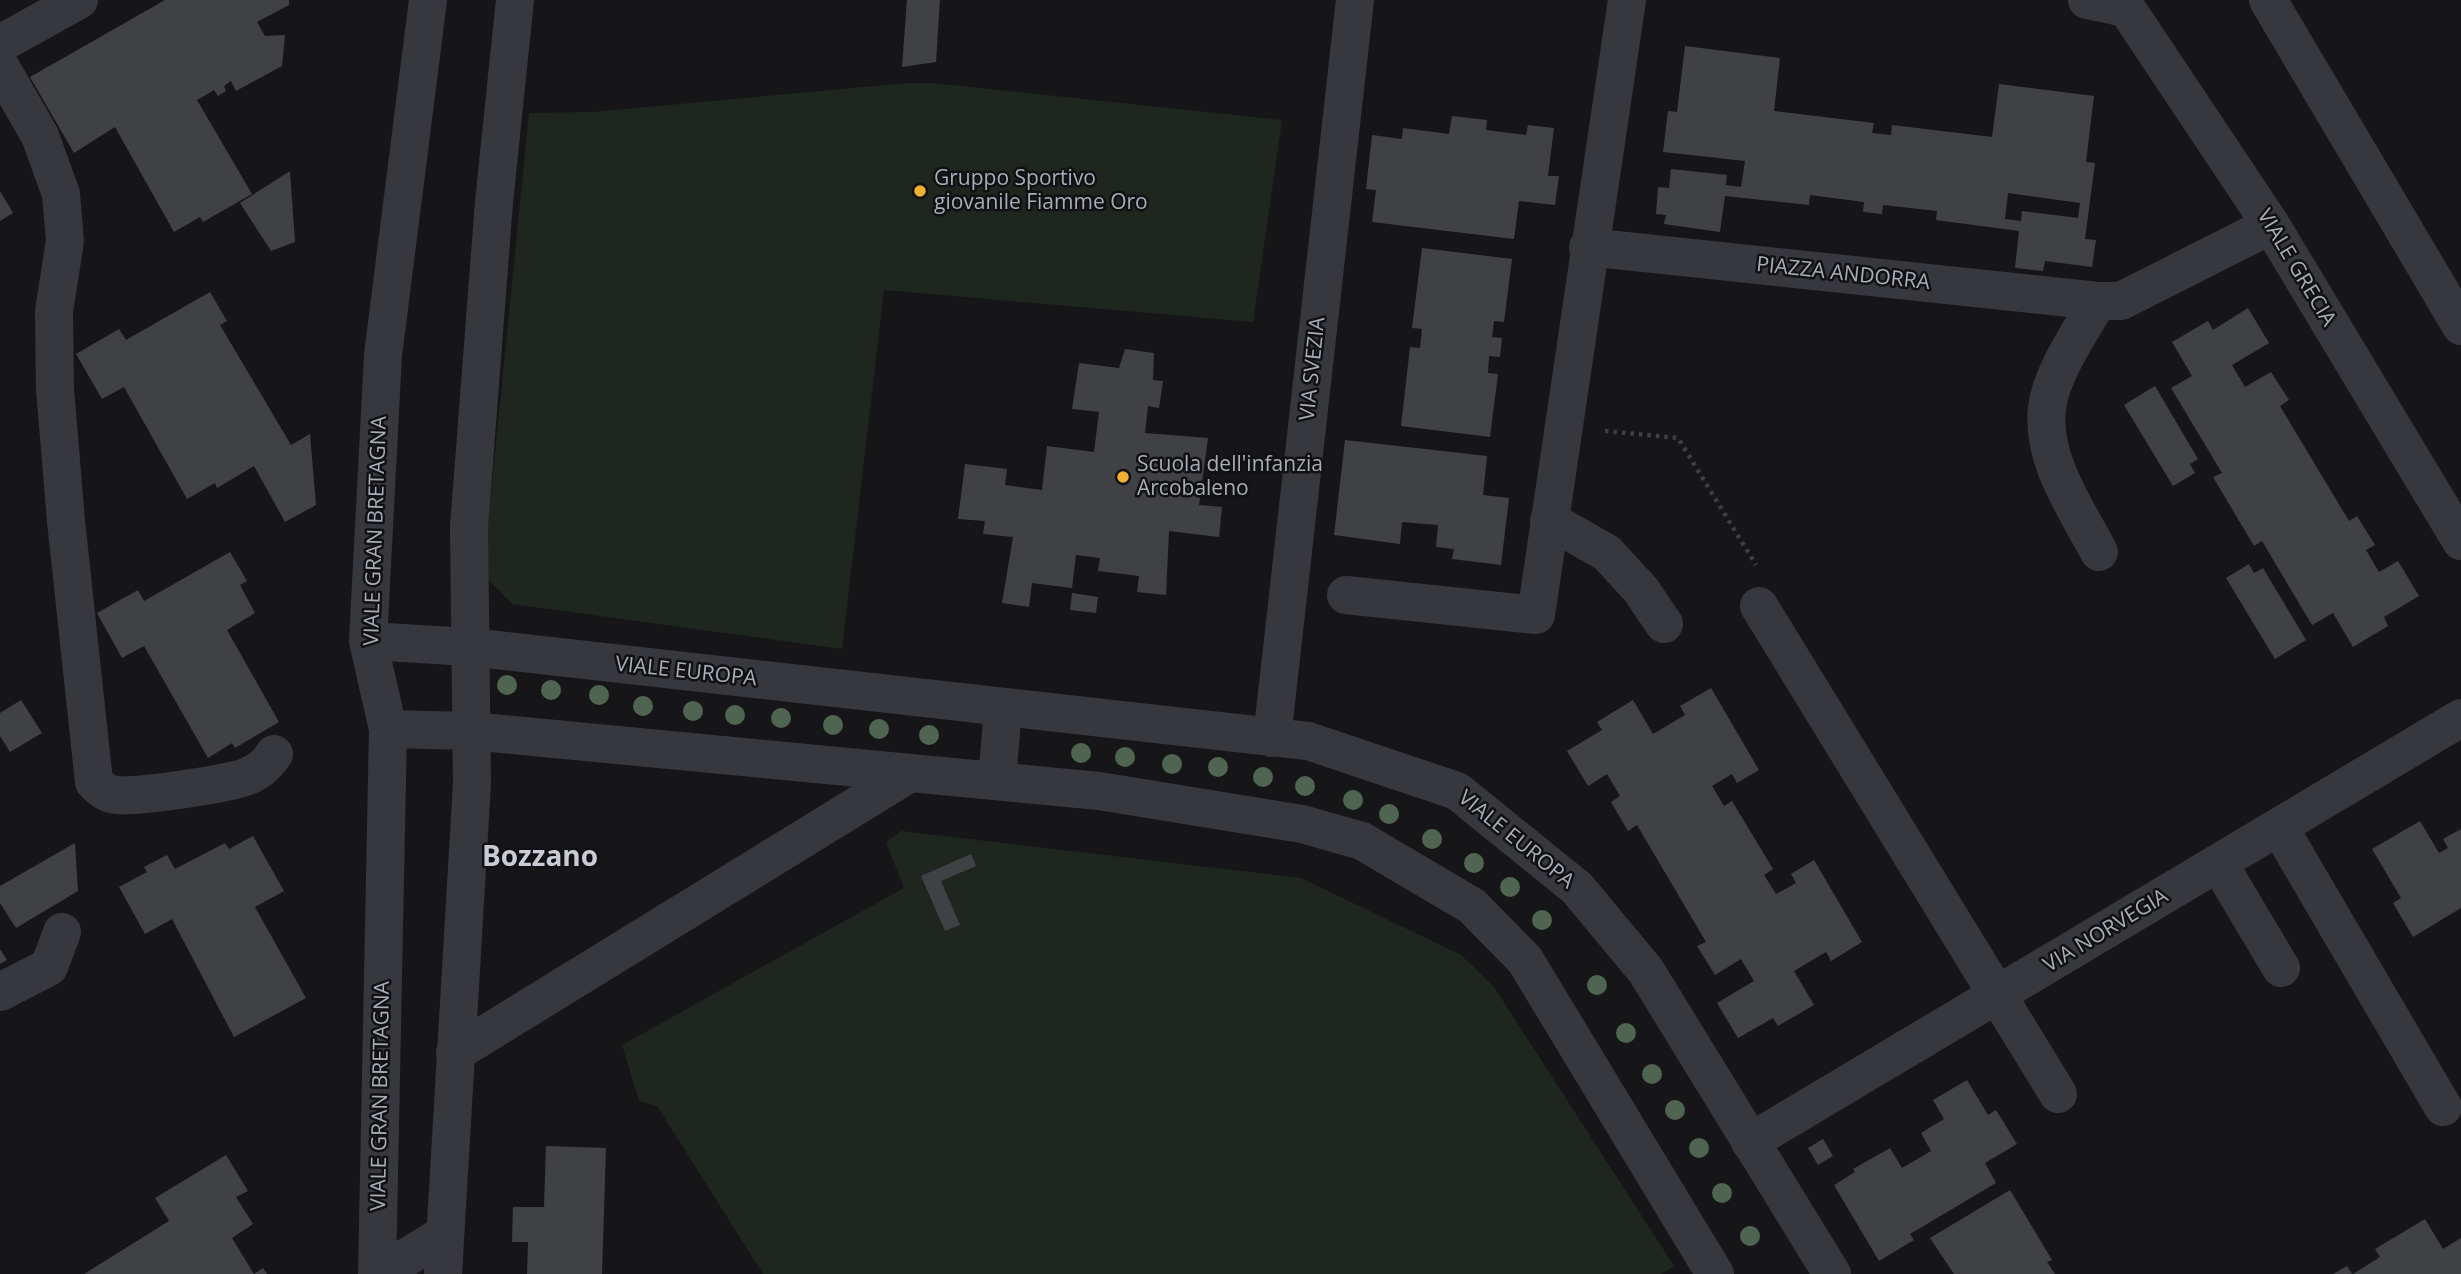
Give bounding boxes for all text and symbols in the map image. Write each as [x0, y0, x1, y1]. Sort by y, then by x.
place label: Gruppo Sportivo giovanile Fiamme Oro [934, 166, 1148, 216]
marker: Gruppo Sportivo giovanile Fiamme Oro [912, 183, 928, 199]
street label: VIALE GRECIA [2251, 205, 2341, 331]
street label: PIAZZA ANDORRA [1755, 252, 1931, 296]
street label: VIA SVEZIA [1295, 316, 1331, 422]
street label: VIALE GRAN BRETAGNA [359, 416, 393, 646]
place label: Scuola dell'infanzia Arcobaleno [1137, 452, 1323, 502]
marker: Scuola dell'infanzia Arcobaleno [1115, 469, 1131, 485]
street label: VIALE EUROPA [614, 652, 758, 692]
street label: VIALE EUROPA [1453, 786, 1579, 894]
district label: Bozzano [482, 841, 598, 875]
street label: VIA NORVEGIA [2039, 884, 2173, 978]
street label: VIALE GRAN BRETAGNA [366, 981, 396, 1211]

